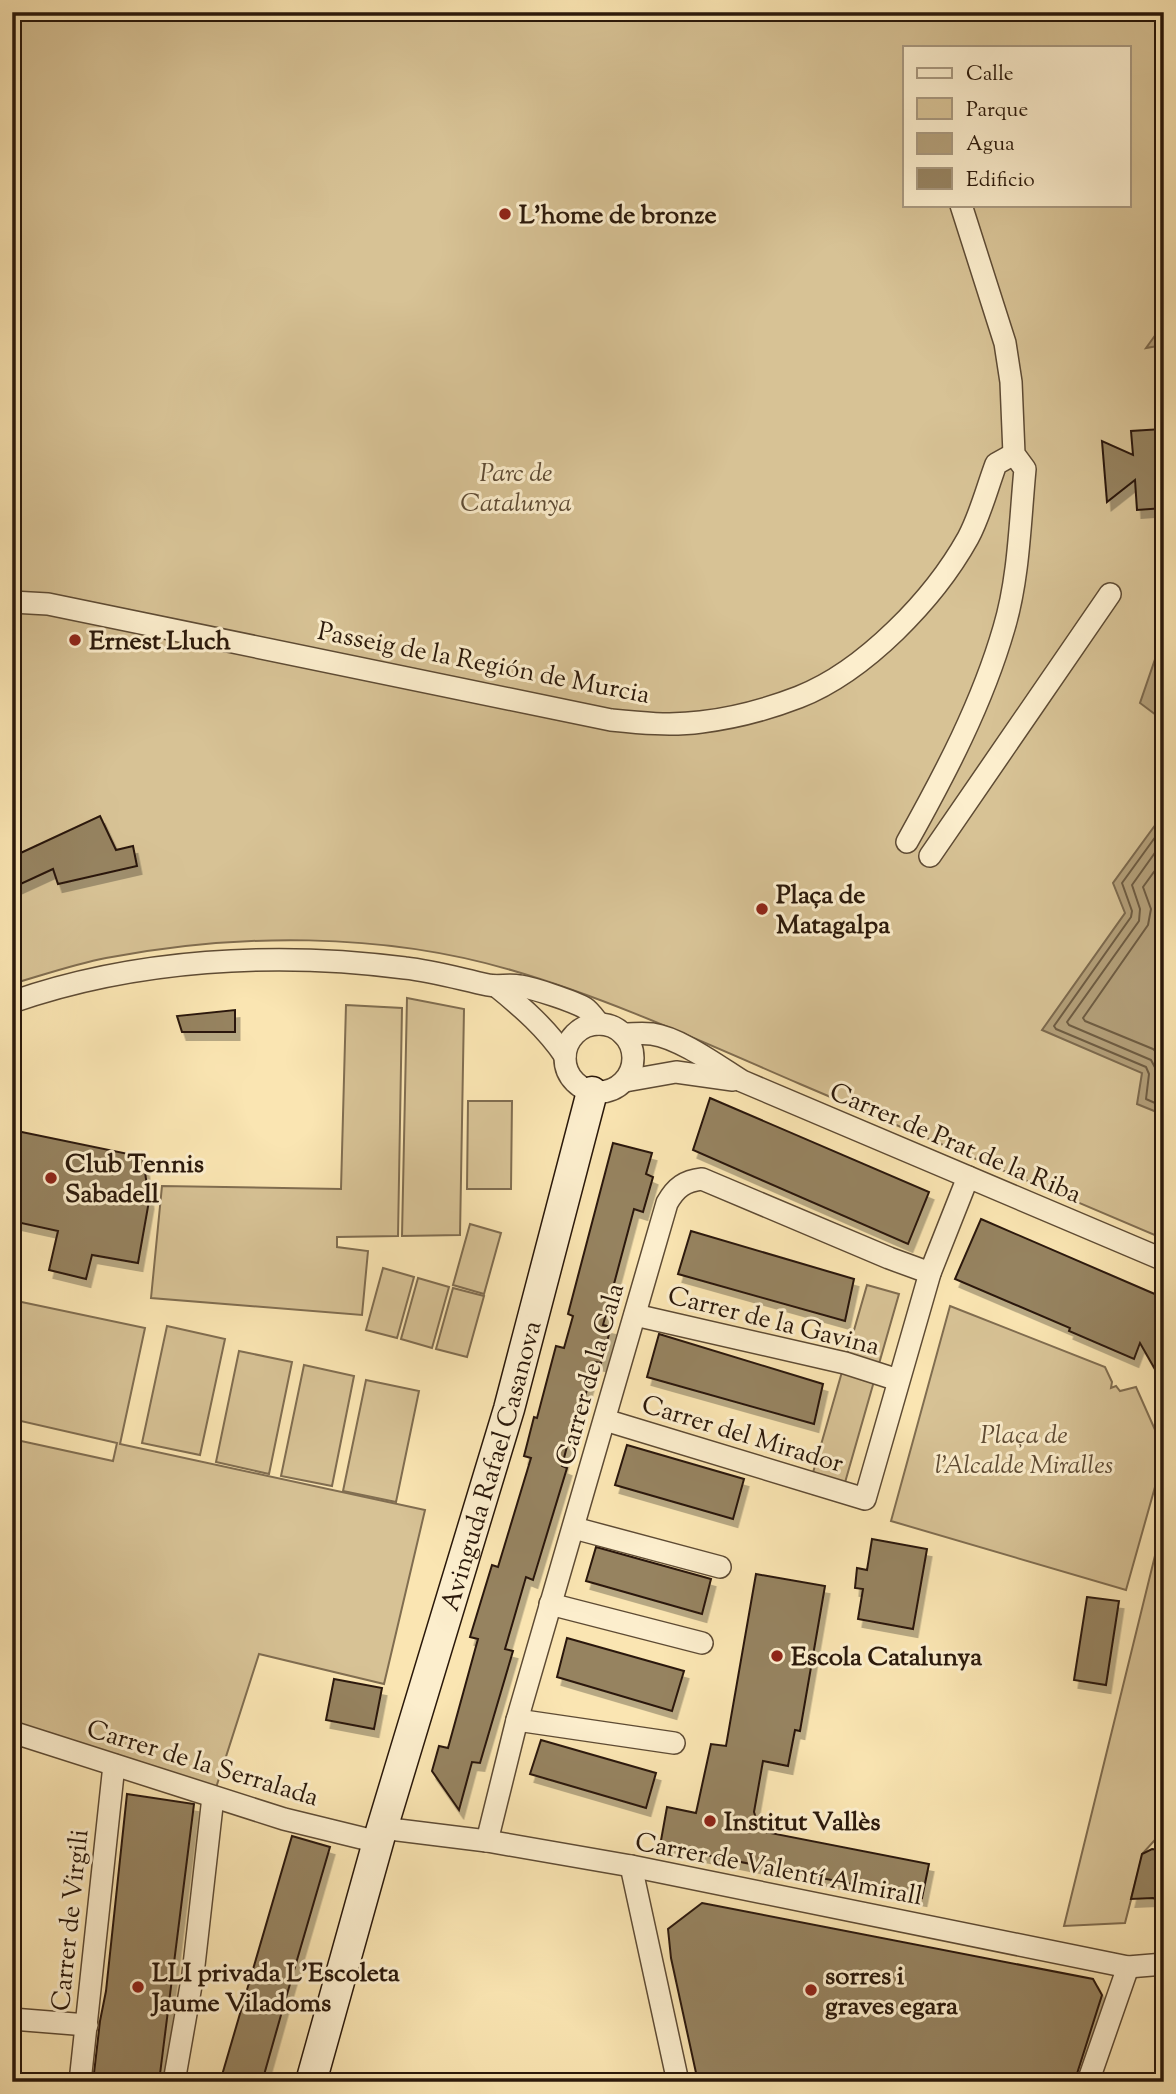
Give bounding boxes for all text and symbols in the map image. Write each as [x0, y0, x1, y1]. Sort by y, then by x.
legend [903, 46, 1130, 206]
text: Calle [966, 60, 1014, 90]
text: Parque [966, 96, 1028, 126]
text: Agua [966, 130, 1015, 160]
text: Edificio [966, 166, 1035, 196]
place label: L'home de bronze [519, 198, 717, 235]
marker: L'home de bronze [497, 206, 513, 222]
park label: Parc de Catalunya [460, 456, 572, 523]
street label: Passeig de la Región de Murcia [314, 614, 653, 715]
place label: Ernest Lluch [89, 624, 232, 661]
marker: Ernest Lluch [67, 632, 83, 648]
place label: Plaça de Matagalpa [776, 878, 890, 945]
marker: Plaça de Matagalpa [754, 901, 770, 917]
street label: Carrer de Prat de la Riba [823, 1074, 1087, 1214]
place label: Club Tennis Sabadell [65, 1147, 204, 1214]
marker: Club Tennis Sabadell [43, 1170, 59, 1186]
street label: Carrer de la Gavina [664, 1278, 883, 1367]
street label: Carrer de la Cala [548, 1279, 635, 1470]
street label: Avinguda Rafael Casanova [433, 1317, 552, 1616]
street label: Carrer del Mirador [637, 1387, 848, 1484]
park label: Plaça de l'Alcalde Miralles [935, 1418, 1113, 1485]
place label: Escola Catalunya [791, 1640, 982, 1677]
marker: Escola Catalunya [769, 1648, 785, 1664]
street label: Carrer de la Serralada [82, 1712, 323, 1817]
place label: Institut Vallès [724, 1805, 881, 1842]
marker: Institut Vallès [702, 1813, 718, 1829]
street label: Carrer de Valentí Almirall [632, 1824, 925, 1916]
street label: Carrer de Virgili [44, 1828, 99, 2013]
place label: LLI privada L'Escoleta Jaume Viladoms [150, 1956, 400, 2023]
place label: sorres i graves egara [825, 1959, 958, 2026]
marker: LLI privada L'Escoleta Jaume Viladoms [130, 1979, 146, 1995]
marker: sorres i graves egara [803, 1982, 819, 1998]

